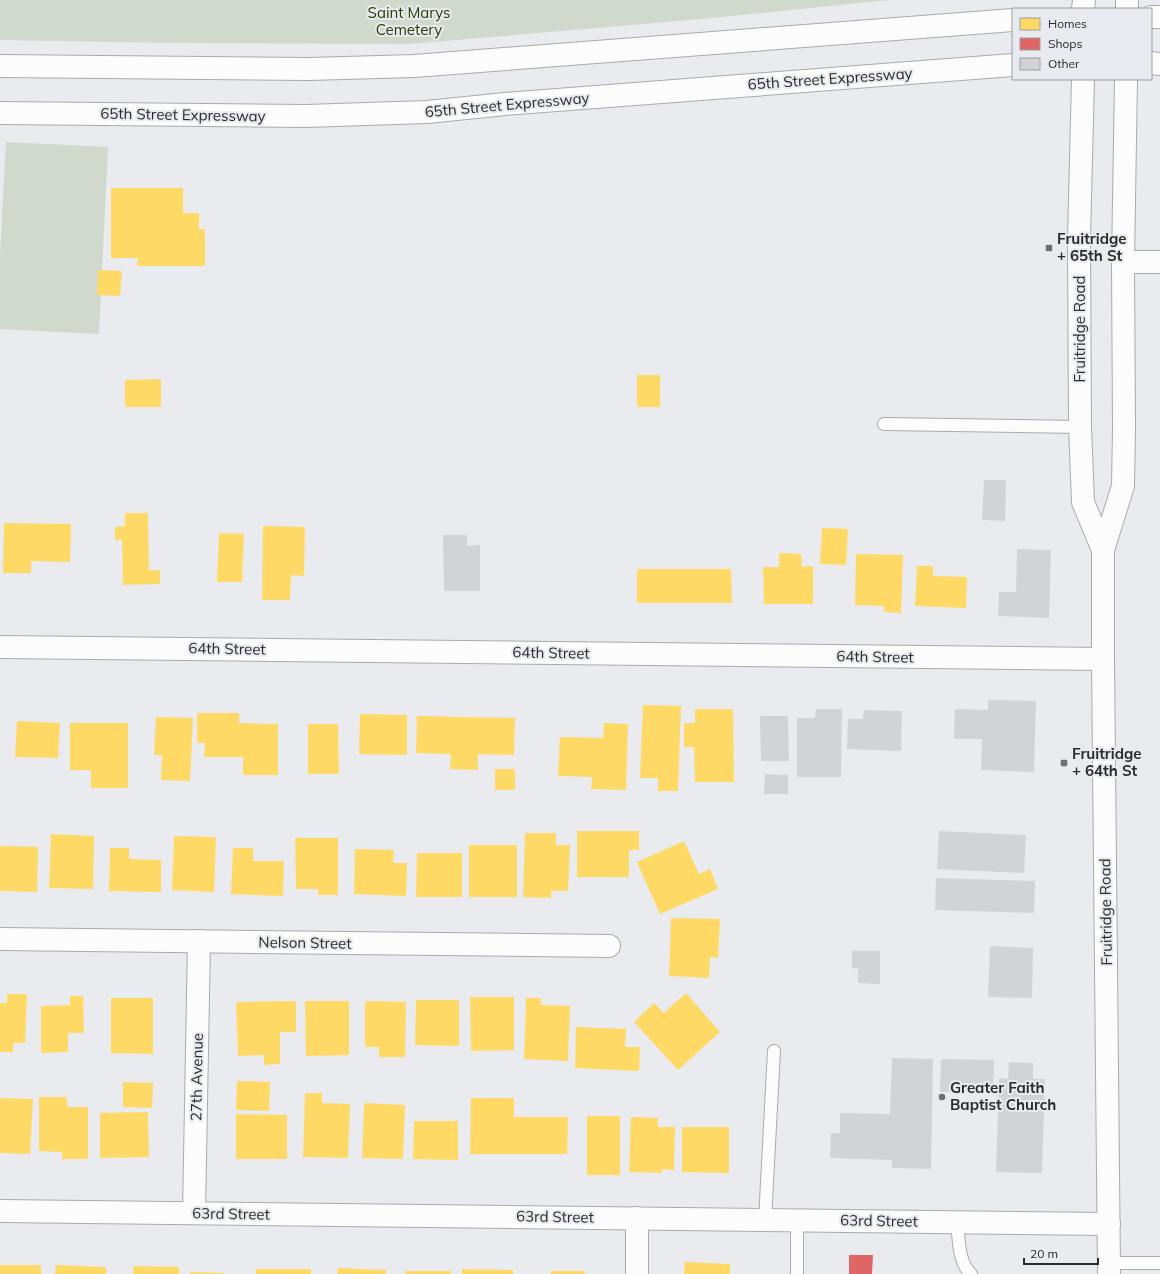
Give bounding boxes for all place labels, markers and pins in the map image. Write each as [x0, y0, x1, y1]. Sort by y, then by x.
place label: Fruitridge + 65th St [1057, 229, 1127, 265]
marker: Fruitridge + 65th St [1044, 243, 1054, 253]
place label: Fruitridge + 64th St [1072, 744, 1142, 780]
marker: Fruitridge + 64th St [1059, 758, 1069, 768]
place label: Greater Faith Baptist Church [950, 1078, 1056, 1114]
marker: Greater Faith Baptist Church [937, 1092, 947, 1102]

